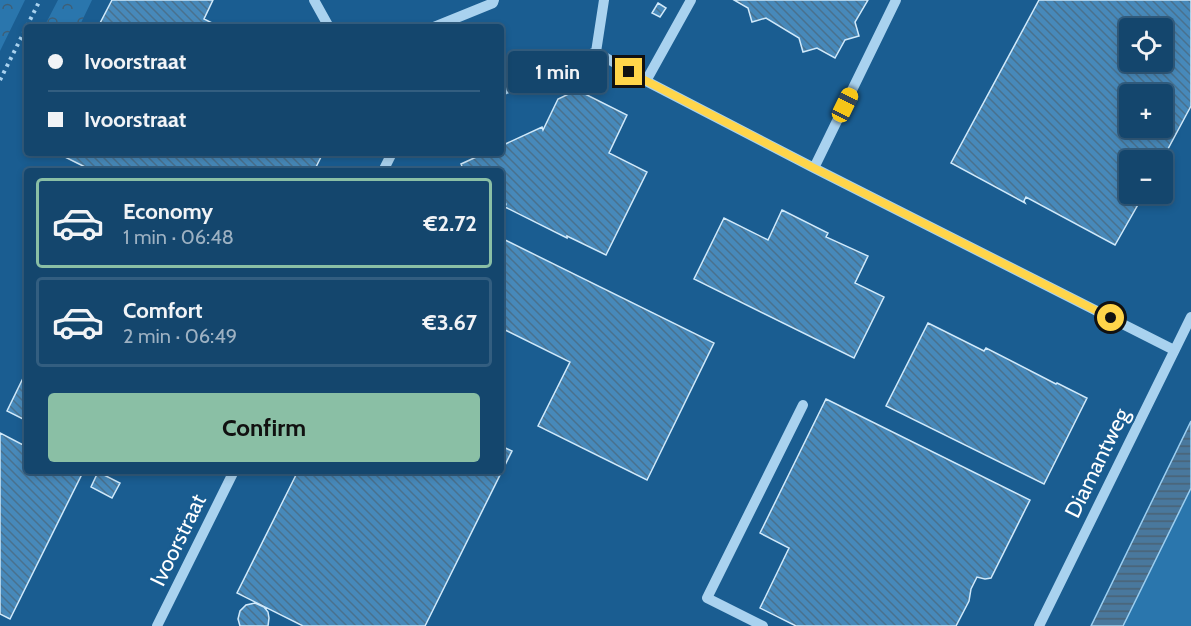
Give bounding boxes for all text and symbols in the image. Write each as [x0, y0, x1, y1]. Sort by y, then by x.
map controls [1119, 18, 1173, 204]
button: locate [1119, 18, 1173, 72]
text: Ivoorstraat [84, 48, 186, 75]
callout: 1 min [509, 51, 608, 93]
route end [615, 58, 642, 85]
text: 1 min [535, 60, 580, 84]
button: + [1119, 84, 1173, 138]
car [829, 85, 861, 125]
text: Ivoorstraat [84, 106, 186, 133]
button: − [1119, 150, 1173, 204]
icon: car [51, 196, 105, 250]
text: Economy [123, 198, 213, 225]
text: €2.72 [424, 210, 477, 237]
text: 1 min · 06:48 [123, 225, 234, 249]
icon: car [51, 295, 105, 349]
text: Comfort [123, 297, 202, 324]
route start [1097, 304, 1124, 331]
text: €3.67 [423, 309, 477, 336]
text: 2 min · 06:49 [123, 324, 237, 348]
button: Confirm [48, 393, 480, 462]
street label: Diamantweg [1059, 403, 1136, 522]
street label: Ivoorstraat [144, 489, 212, 590]

